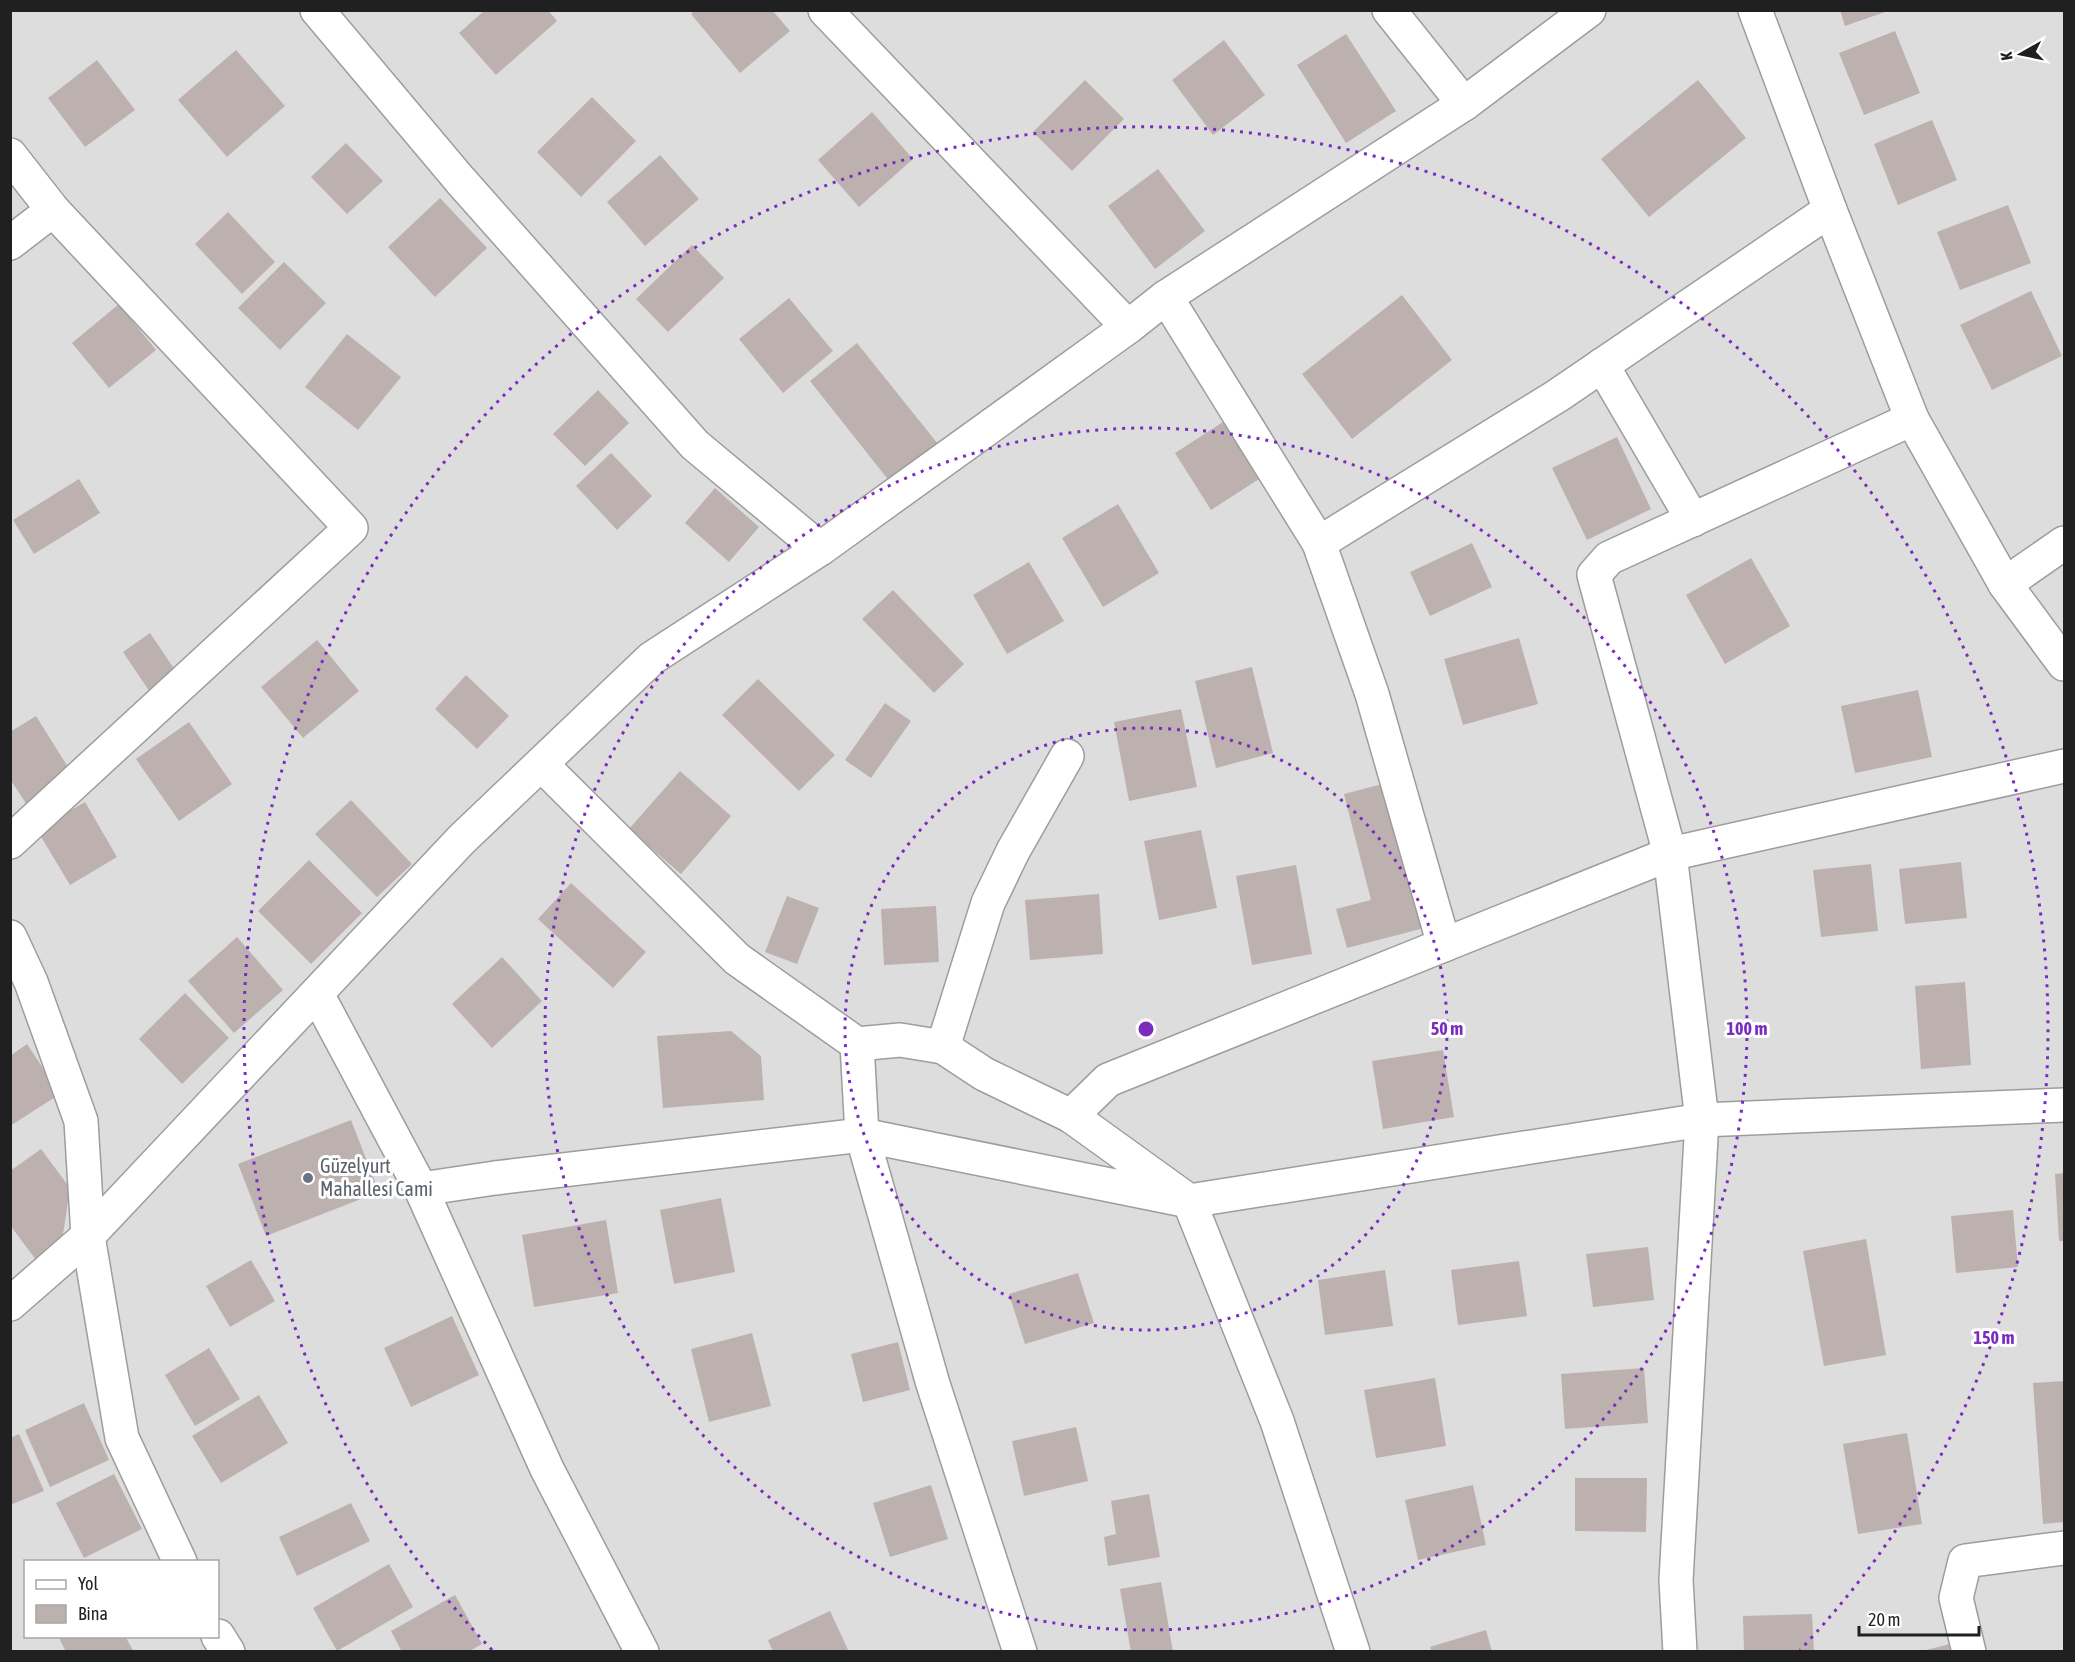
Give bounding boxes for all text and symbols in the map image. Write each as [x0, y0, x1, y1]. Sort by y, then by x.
north arrow [1991, 24, 2051, 84]
text: K [1997, 51, 2016, 62]
text: 50 m [1431, 1018, 1463, 1039]
text: 100 m [1727, 1018, 1767, 1039]
centre of rings [1136, 1019, 1156, 1039]
place label: Güzelyurt Mahallesi Cami [320, 1154, 433, 1200]
marker: Güzelyurt Mahallesi Cami [301, 1171, 315, 1185]
text: 150 m [1974, 1327, 2014, 1348]
legend [24, 1560, 219, 1638]
text: Yol [78, 1573, 98, 1594]
scale bar [1859, 1599, 1979, 1637]
text: Bina [78, 1603, 108, 1624]
text: 20 m [1868, 1609, 1900, 1630]

